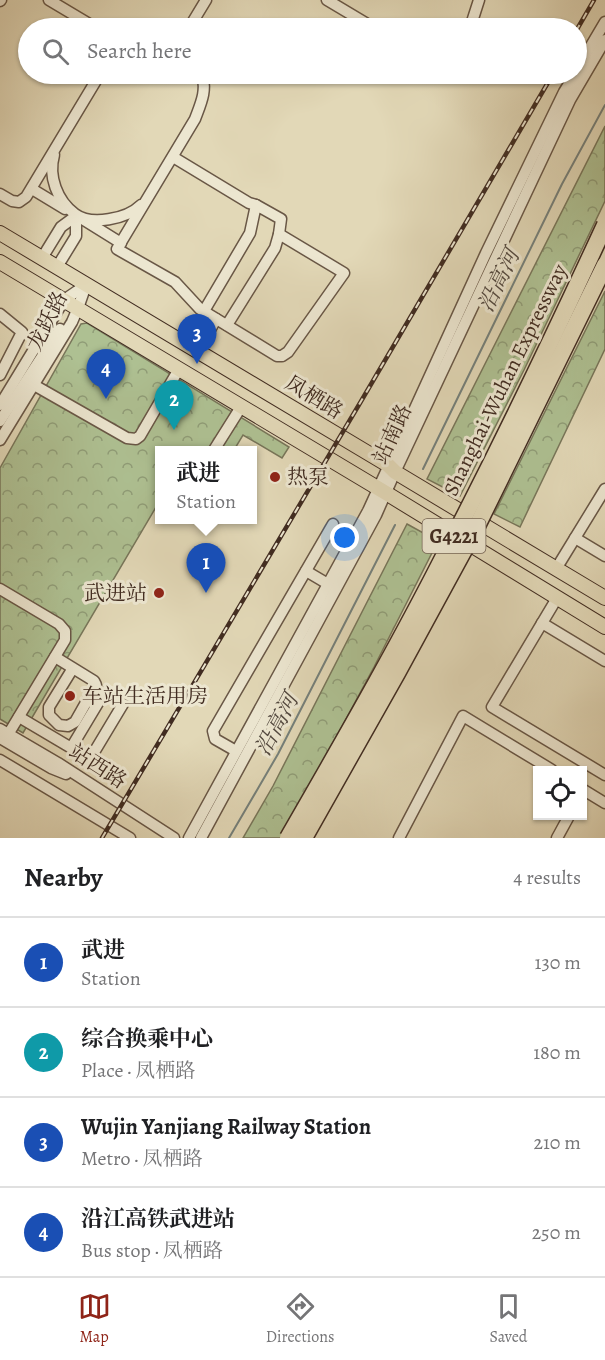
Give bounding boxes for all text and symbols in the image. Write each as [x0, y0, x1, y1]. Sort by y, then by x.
search box [18, 18, 587, 84]
icon: search [39, 35, 72, 68]
text: Search here [87, 36, 192, 66]
water label: 沿高河 [471, 241, 529, 317]
street label: Shanghai-Wuhan Expressway [437, 259, 574, 501]
street label: 龙跃路 [20, 287, 74, 355]
pin: 3 [178, 314, 216, 364]
pin: 4 [86, 350, 126, 399]
street label: 凤栖路 [280, 369, 348, 425]
pin: 2 [154, 380, 194, 430]
street label: 站南路 [366, 400, 418, 468]
popup [155, 446, 257, 524]
text: 武进 [176, 458, 220, 488]
place label: 热泵 [287, 463, 329, 491]
marker: 热泵 [268, 470, 282, 484]
text: Station [176, 488, 236, 515]
road number: G4221 [422, 519, 486, 553]
your location [330, 523, 359, 552]
pin: 1 [186, 544, 226, 593]
place label: 武进站 [84, 579, 147, 607]
marker: 武进站 [152, 586, 166, 600]
place label: 车站生活用房 [82, 682, 208, 710]
water label: 沿高河 [248, 685, 307, 761]
marker: 车站生活用房 [63, 689, 77, 703]
street label: 站西路 [64, 737, 132, 795]
map controls [533, 766, 587, 820]
button: locate [533, 766, 587, 820]
text: Nearby [24, 860, 103, 895]
text: 4 results [513, 864, 581, 891]
text: 武进 [81, 935, 125, 965]
text: 1 [40, 949, 47, 976]
text: 130 m [535, 949, 581, 976]
text: Station [81, 965, 141, 992]
text: 综合换乘中心 [81, 1024, 213, 1054]
text: 2 [39, 1039, 48, 1066]
text: 180 m [533, 1039, 581, 1066]
text: Place · 凤栖路 [81, 1057, 195, 1084]
text: Wujin Yanjiang Railway Station [81, 1112, 371, 1142]
text: 3 [39, 1129, 48, 1156]
text: 210 m [533, 1129, 581, 1156]
text: Metro · 凤栖路 [81, 1145, 202, 1172]
text: 沿江高铁武进站 [81, 1204, 235, 1234]
text: 4 [39, 1219, 48, 1246]
text: 250 m [532, 1219, 581, 1246]
text: Bus stop · 凤栖路 [81, 1237, 223, 1264]
tab: Map [78, 1290, 111, 1348]
tab: Directions [266, 1290, 334, 1348]
tab: Saved [489, 1290, 527, 1348]

